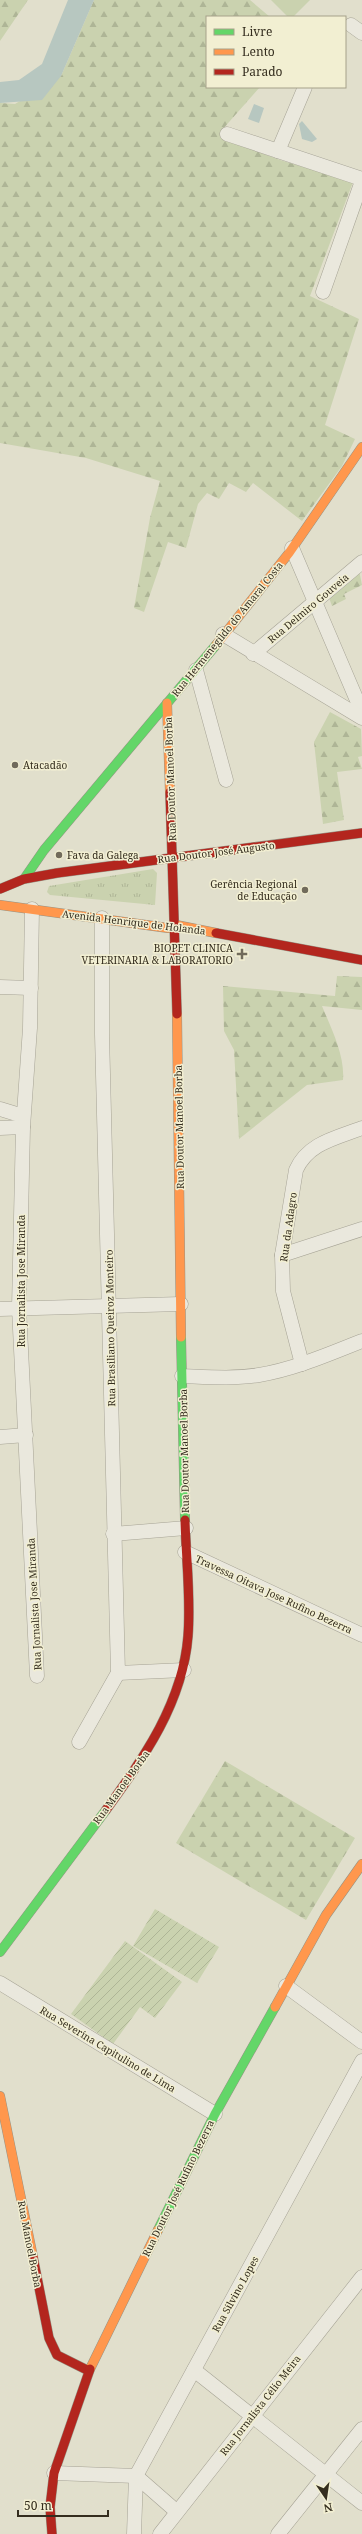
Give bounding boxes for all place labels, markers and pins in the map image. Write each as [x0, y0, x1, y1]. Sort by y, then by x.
place label: Atacadão [23, 758, 68, 772]
marker: Atacadão [10, 760, 20, 770]
place label: Fava da Galega [67, 848, 139, 862]
marker: Fava da Galega [54, 850, 64, 860]
place label: Gerência Regional de Educação [210, 877, 297, 903]
marker: Gerência Regional de Educação [300, 885, 310, 895]
place label: BIOPET CLINICA VETERINARIA & LABORATORIO [82, 941, 234, 967]
marker: BIOPET CLINICA VETERINARIA & LABORATORIO [236, 948, 248, 960]

